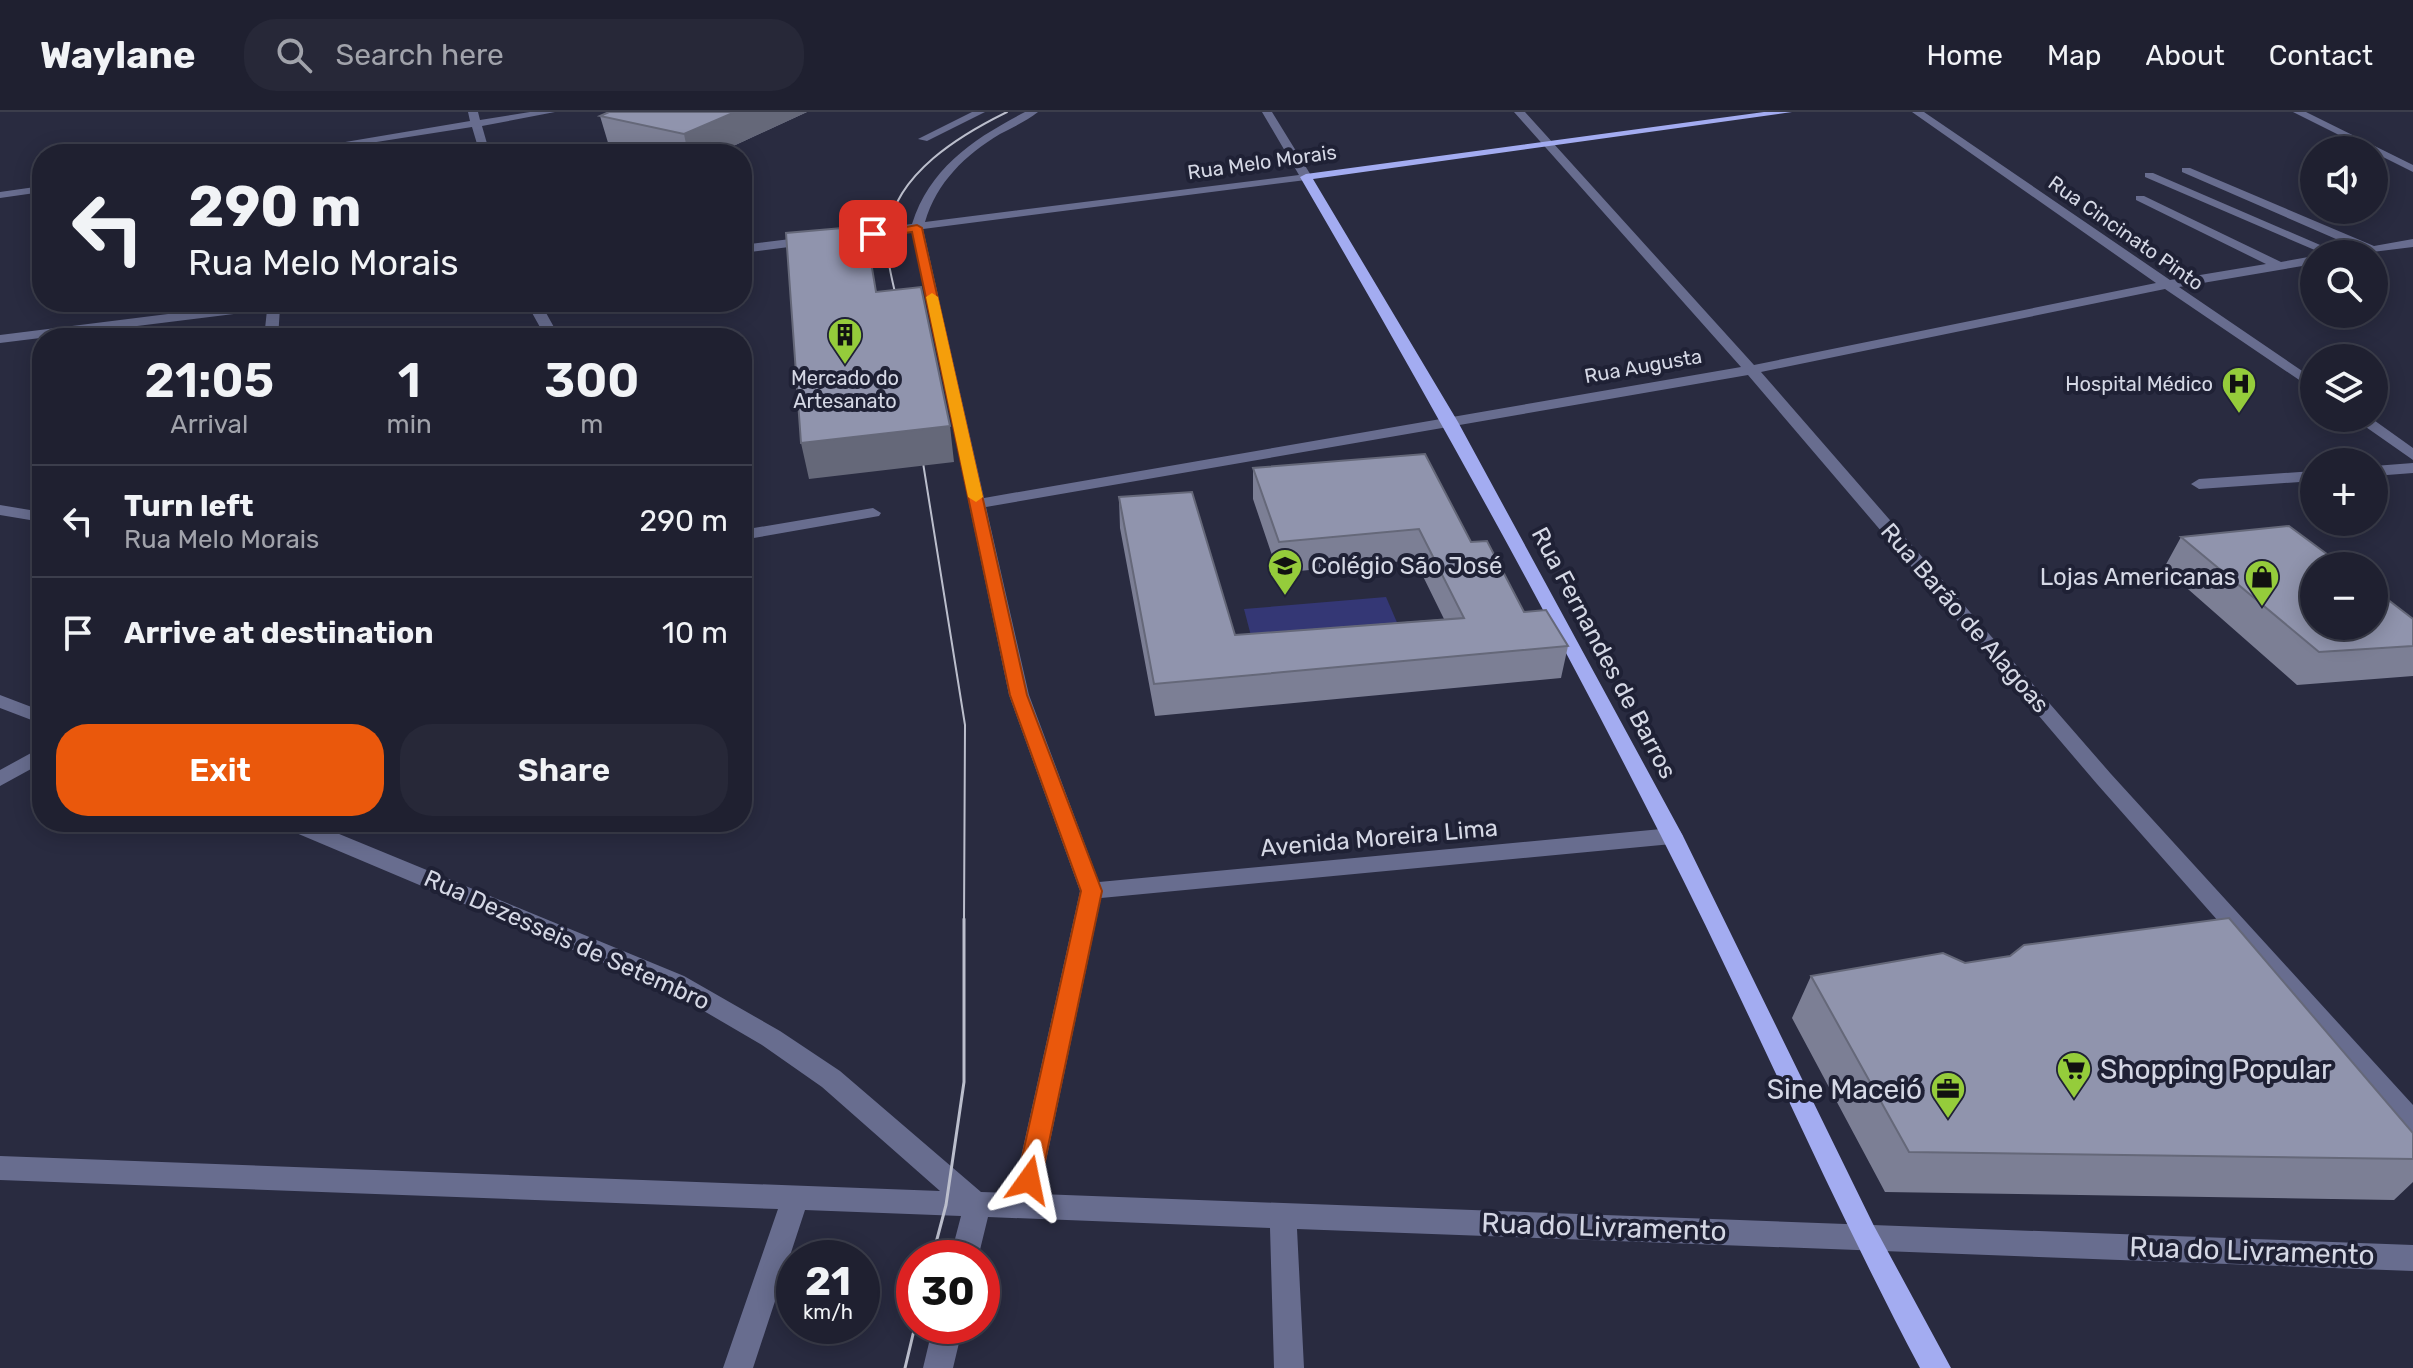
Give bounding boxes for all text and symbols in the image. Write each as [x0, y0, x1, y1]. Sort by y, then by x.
search box [244, 19, 804, 91]
text: Waylane [40, 32, 196, 78]
icon: search [272, 33, 316, 77]
text: Search here [336, 37, 504, 73]
text: Home [1926, 39, 2003, 72]
text: Map [2047, 39, 2101, 72]
text: About [2145, 39, 2225, 72]
text: Contact [2269, 39, 2373, 72]
map controls [2300, 136, 2388, 640]
button: sound [2300, 136, 2388, 224]
street label: Rua Melo Morais [1186, 140, 1338, 184]
street label: Rua Cincinato Pinto [2044, 171, 2208, 295]
text: 290 m [188, 174, 362, 240]
icon: left [56, 176, 160, 280]
pin [839, 200, 907, 268]
icon: arrive [851, 212, 895, 256]
button: search [2300, 240, 2388, 328]
text: Rua Melo Morais [188, 241, 459, 284]
building icon: Mercado do Artesanato [826, 316, 864, 366]
street label: Rua Augusta [1582, 344, 1704, 388]
button: layers [2300, 344, 2388, 432]
text: 21:05 [145, 352, 274, 409]
text: 1 [398, 352, 421, 409]
text: 300 [544, 352, 639, 409]
hospital icon: Hospital Médico [2220, 365, 2258, 415]
place label: Mercado do Artesanato [791, 366, 899, 413]
place label: Hospital Médico [2065, 372, 2213, 396]
text: Arrival [170, 409, 248, 440]
text: min [387, 409, 432, 440]
text: m [580, 409, 603, 440]
button: + [2300, 448, 2388, 536]
text: Turn left [124, 488, 254, 524]
icon: left [56, 499, 100, 543]
text: 290 m [640, 503, 728, 539]
street label: Rua Barão de Alagoas [1875, 517, 2055, 719]
street label: Rua Fernandes de Barros [1526, 523, 1682, 783]
text: Rua Melo Morais [124, 524, 319, 555]
school or university icon: Colégio São José [1266, 547, 1304, 597]
place label: Colégio São José [1311, 552, 1502, 580]
button: − [2300, 552, 2388, 640]
shop icon: Lojas Americanas [2243, 558, 2281, 608]
place label: Lojas Americanas [2040, 563, 2236, 591]
icon: arrive [56, 611, 100, 655]
text: Arrive at destination [124, 615, 434, 651]
text: 10 m [662, 615, 728, 651]
button: Exit [56, 724, 384, 816]
button: Share [400, 724, 728, 816]
street label: Avenida Moreira Lima [1259, 814, 1499, 862]
street label: Rua Dezesseis de Setembro [420, 864, 714, 1016]
supermarket icon: Shopping Popular [2055, 1050, 2093, 1100]
place label: Shopping Popular [2100, 1053, 2332, 1086]
office icon: Sine Maceió [1929, 1070, 1967, 1120]
place label: Sine Maceió [1767, 1073, 1922, 1106]
position arrow [987, 1138, 1071, 1222]
street label: Rua do Livramento [1481, 1206, 1727, 1248]
street label: Rua do Livramento [2129, 1230, 2375, 1272]
speed limit sign: 30 [896, 1240, 1000, 1344]
text: 21 [805, 1258, 851, 1305]
text: km/h [803, 1300, 853, 1324]

